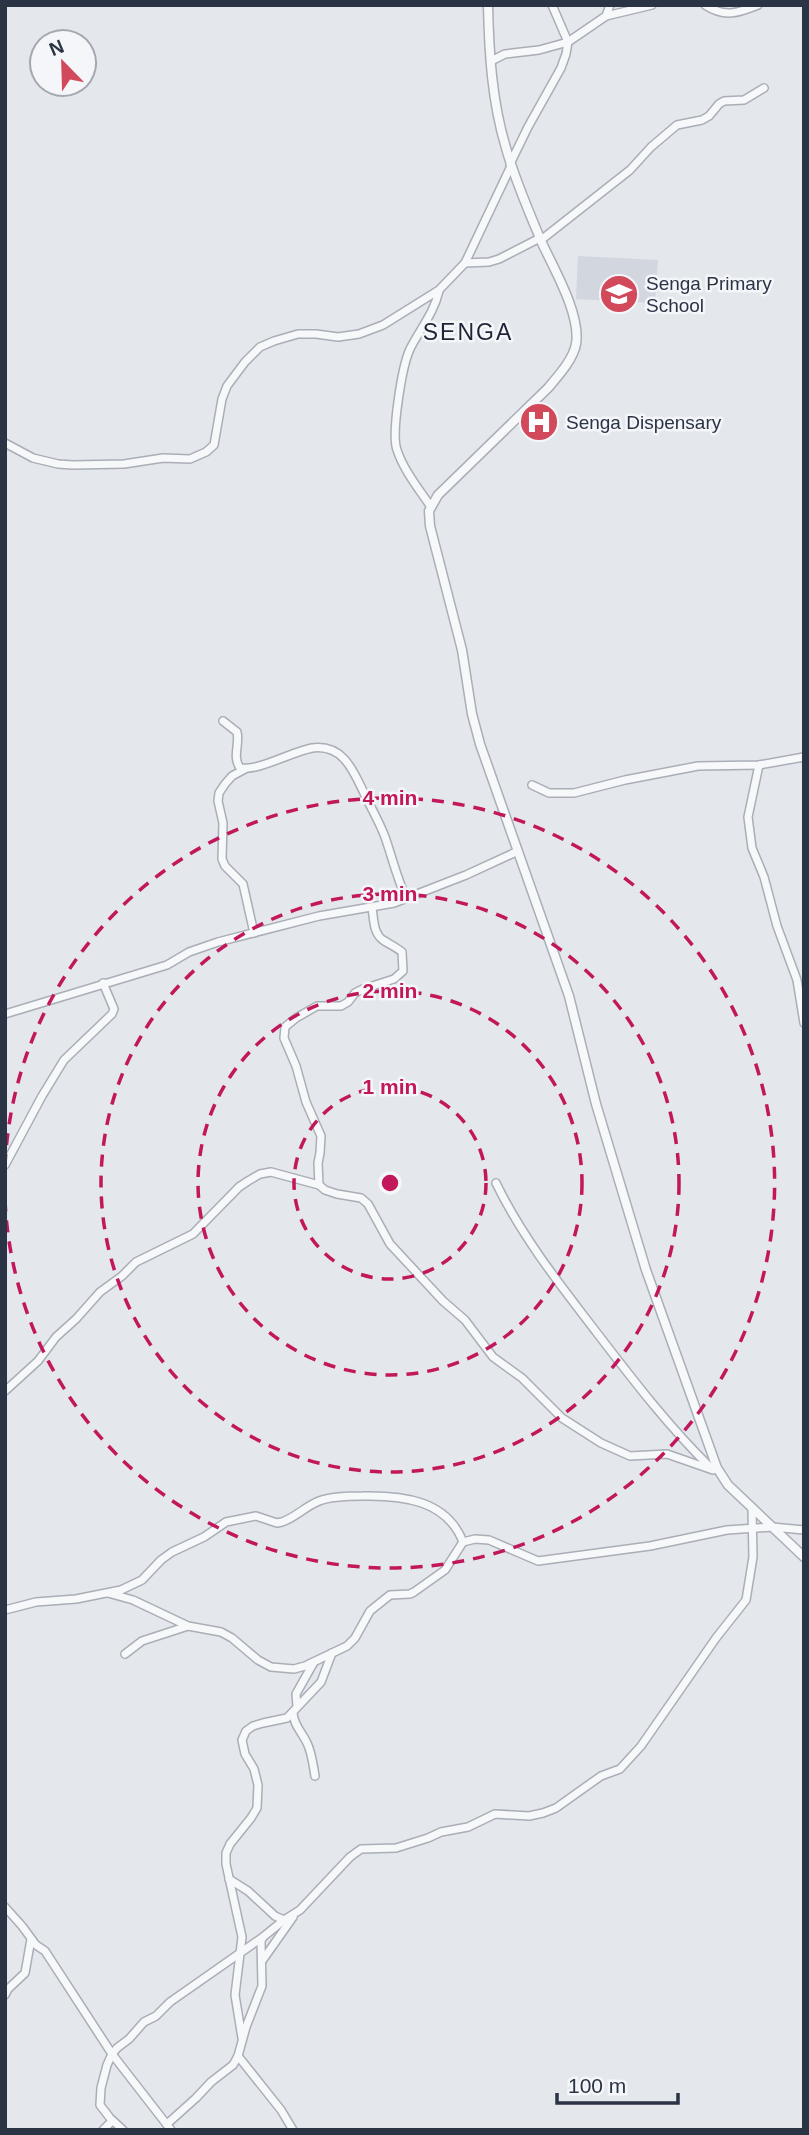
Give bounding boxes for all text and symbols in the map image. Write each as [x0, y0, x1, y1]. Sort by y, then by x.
north arrow [28, 28, 98, 98]
text: N [46, 35, 67, 60]
school or university icon: Senga Primary School [598, 273, 640, 315]
place label: Senga Primary School [646, 273, 772, 316]
district label: SENGA [423, 319, 513, 345]
hospital icon: Senga Dispensary [518, 401, 560, 443]
place label: Senga Dispensary [566, 412, 722, 433]
text: 4 min [363, 786, 417, 809]
text: 3 min [363, 882, 417, 905]
text: 2 min [363, 979, 417, 1002]
text: 1 min [363, 1075, 417, 1098]
centre of rings [378, 1171, 402, 1195]
scale bar [557, 2062, 678, 2106]
text: 100 m [568, 2074, 626, 2097]

